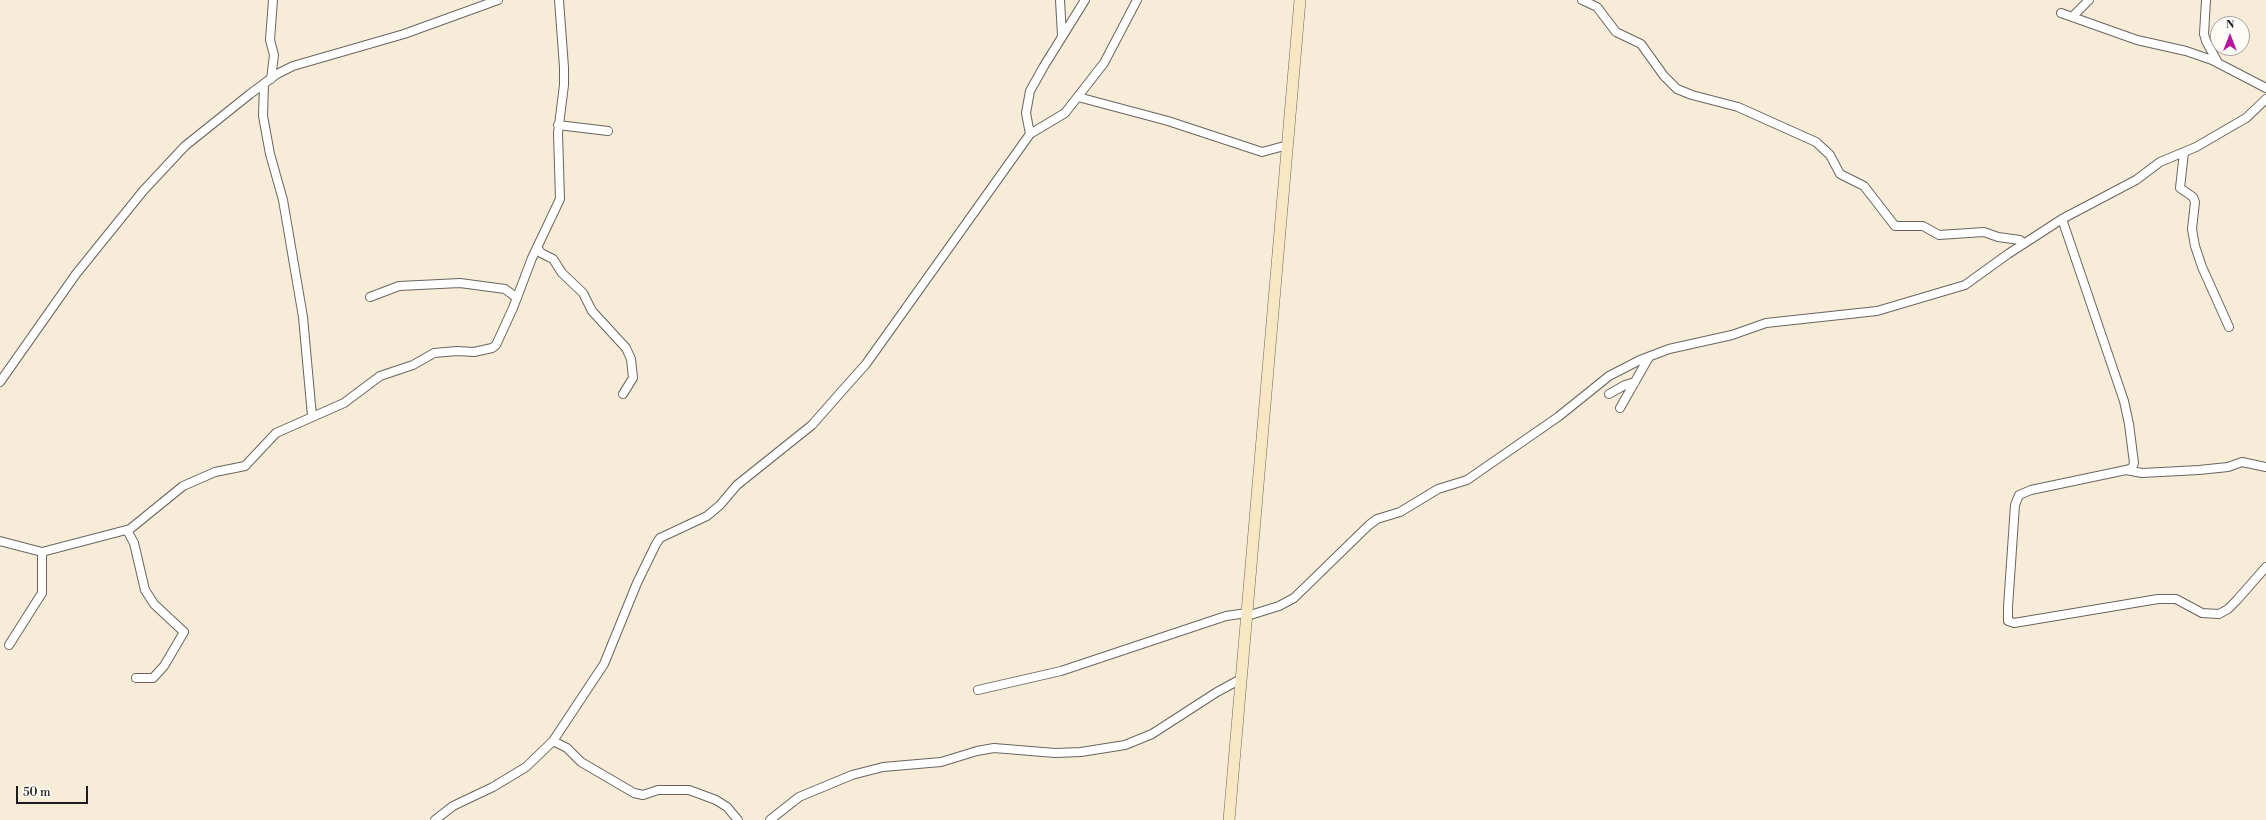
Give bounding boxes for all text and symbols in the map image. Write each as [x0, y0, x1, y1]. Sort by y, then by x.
north arrow [2210, 16, 2250, 56]
text: N [2226, 18, 2234, 32]
scale bar [18, 778, 90, 804]
text: 50 m [23, 785, 51, 800]

